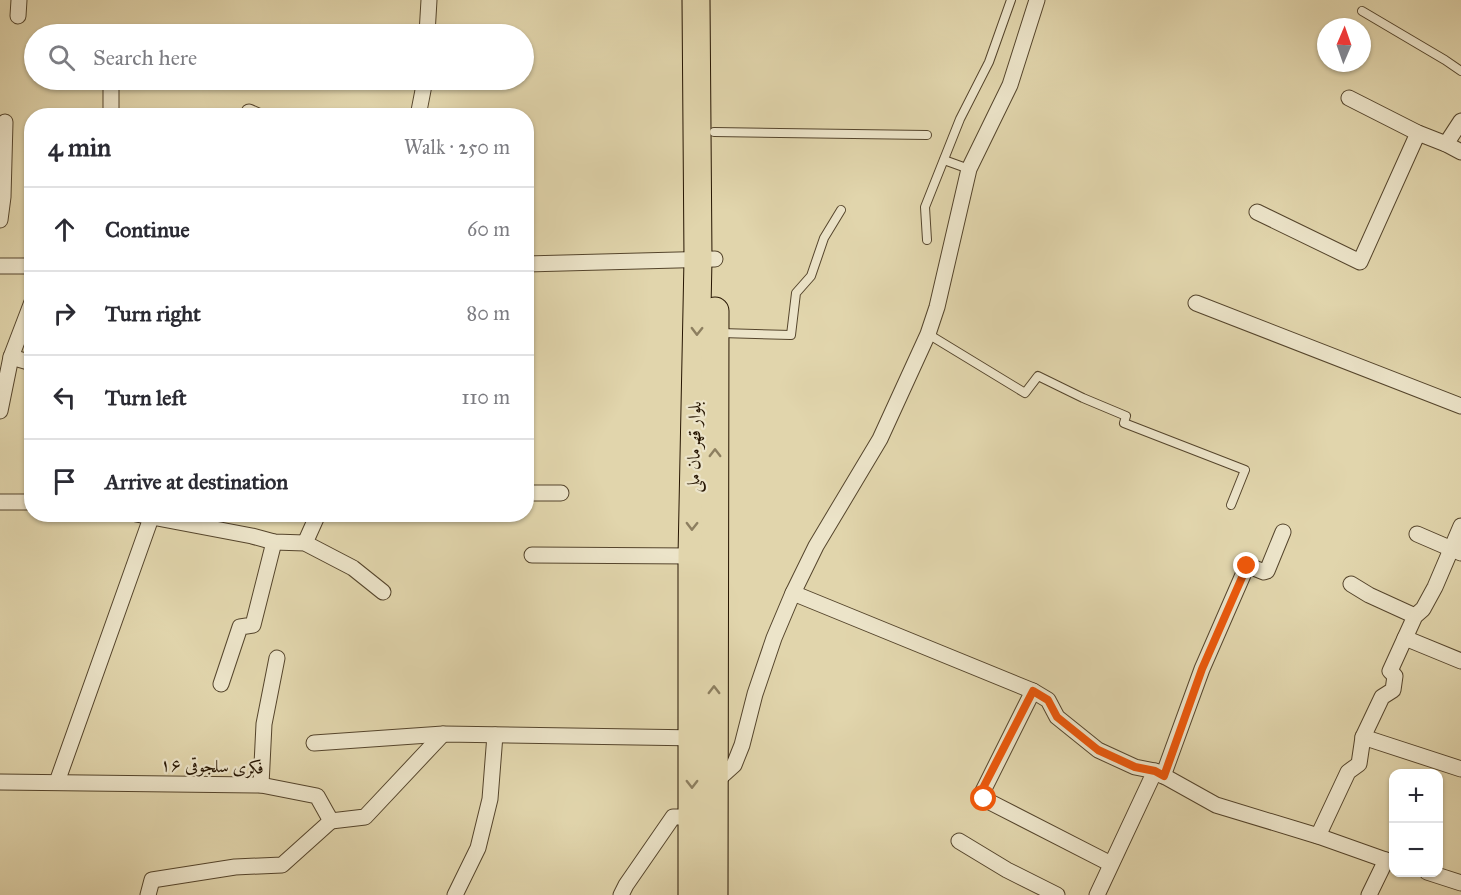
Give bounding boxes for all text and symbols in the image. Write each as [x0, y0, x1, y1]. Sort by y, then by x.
north arrow [1317, 18, 1371, 72]
search box [24, 24, 534, 90]
icon: search [45, 41, 78, 74]
text: Search here [93, 44, 197, 71]
text: 4 min [48, 131, 111, 163]
text: Walk · 250 m [404, 135, 510, 159]
icon: ahead [48, 213, 81, 246]
text: Continue [105, 216, 190, 243]
text: 60 m [467, 217, 510, 241]
icon: right [48, 297, 81, 330]
text: Turn right [105, 300, 201, 327]
text: 80 m [467, 301, 510, 325]
one-way arrow [690, 327, 703, 336]
icon: left [48, 381, 81, 414]
text: Turn left [105, 384, 187, 411]
text: 110 m [462, 385, 510, 409]
street label: بلوار قهرمان ملی [682, 401, 708, 493]
one-way arrow [709, 448, 721, 457]
icon: arrive [48, 465, 81, 498]
text: Arrive at destination [105, 468, 288, 495]
one-way arrow [686, 522, 699, 531]
route end [1233, 552, 1259, 578]
one-way arrow [708, 685, 720, 694]
street label: فکری سلجوقی ۱۶ [160, 753, 264, 780]
map controls [1389, 769, 1443, 877]
button: + [1389, 769, 1443, 823]
one-way arrow [686, 780, 699, 789]
route start [970, 785, 996, 811]
button: − [1389, 823, 1443, 877]

